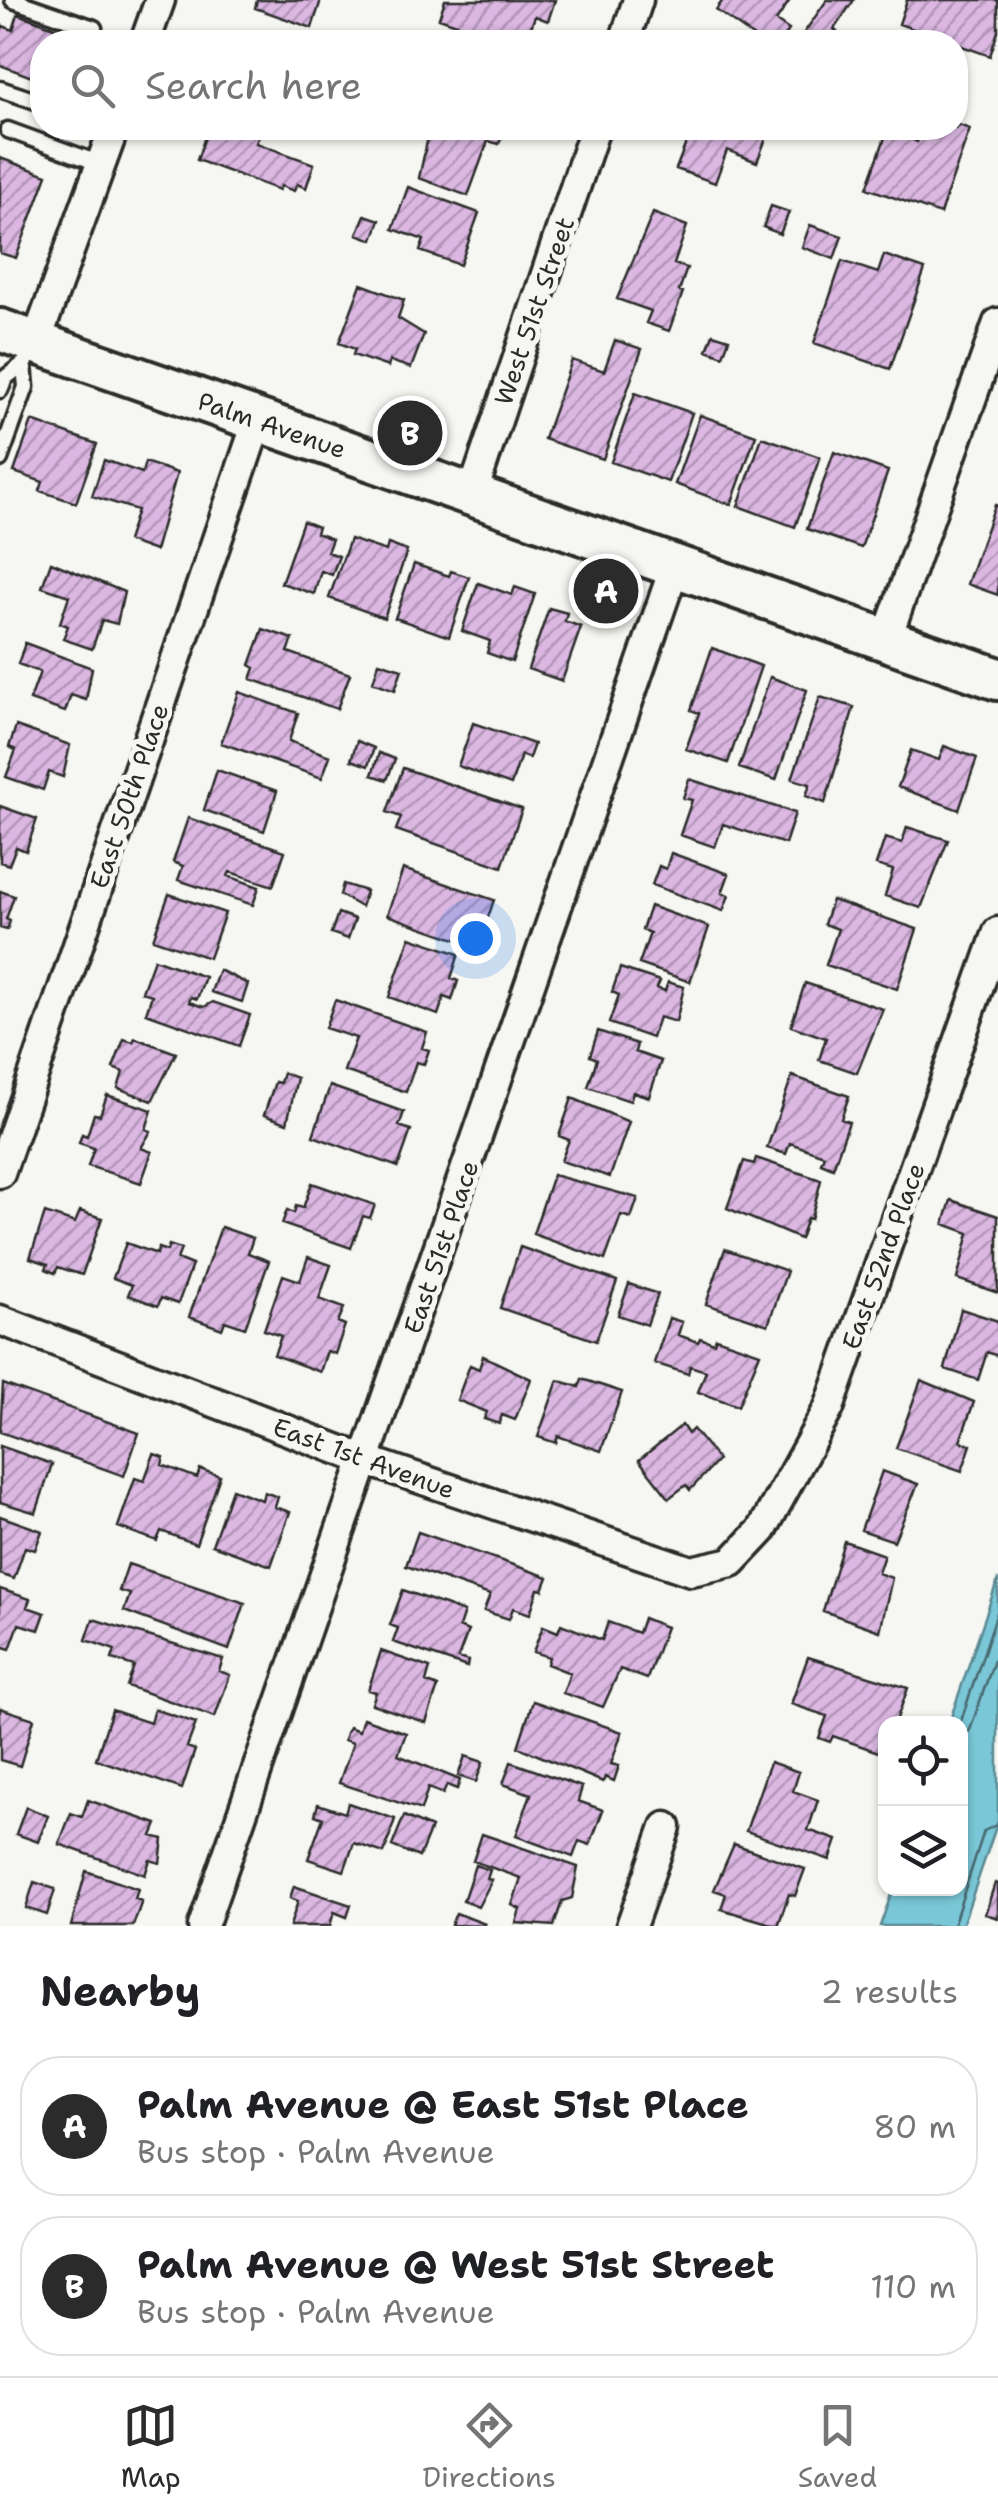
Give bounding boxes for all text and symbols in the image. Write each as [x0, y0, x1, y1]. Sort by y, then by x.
search box [30, 30, 968, 140]
icon: search [65, 58, 120, 113]
text: Search here [145, 60, 362, 111]
street label: West 51st Street [486, 212, 582, 410]
street label: Palm Avenue [193, 384, 351, 466]
pin: B [378, 396, 442, 470]
pin: A [574, 554, 638, 628]
street label: East 50th Place [82, 699, 176, 893]
your location [450, 913, 501, 964]
street label: East 51st Place [395, 1156, 487, 1338]
street label: East 52nd Place [834, 1158, 932, 1354]
street label: East 1st Avenue [268, 1409, 460, 1507]
map controls [878, 1716, 968, 1896]
button: locate [878, 1716, 968, 1806]
button: layers [878, 1806, 968, 1896]
text: Nearby [40, 1963, 200, 2019]
text: 2 results [821, 1970, 958, 2013]
text: Palm Avenue @ East 51st Place [137, 2079, 749, 2130]
text: A [62, 2105, 87, 2148]
text: 80 m [873, 2105, 956, 2148]
text: Bus stop · Palm Avenue [137, 2130, 495, 2173]
text: Palm Avenue @ West 51st Street [137, 2239, 774, 2290]
text: B [65, 2265, 84, 2308]
text: 110 m [870, 2265, 956, 2308]
text: Bus stop · Palm Avenue [137, 2290, 495, 2333]
tab: Map [121, 2398, 181, 2496]
tab: Directions [422, 2398, 556, 2496]
tab: Saved [798, 2398, 877, 2496]

